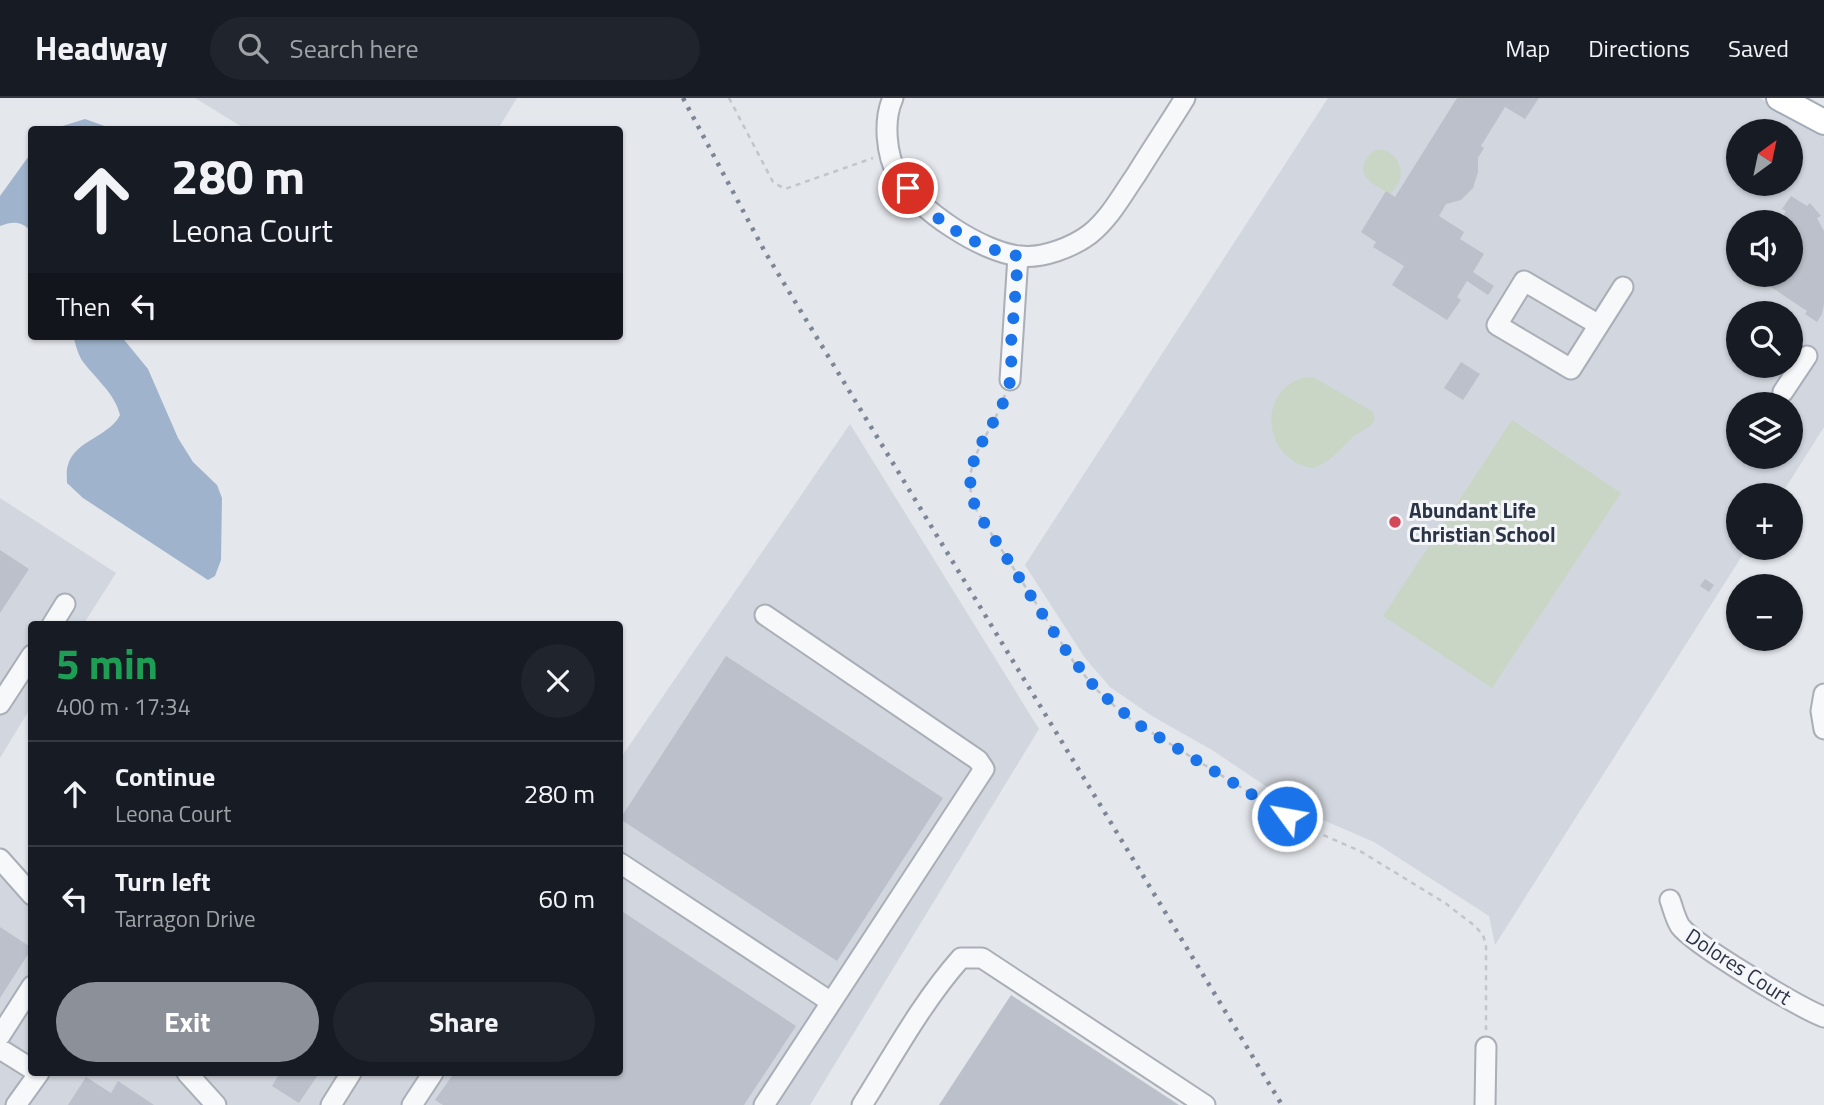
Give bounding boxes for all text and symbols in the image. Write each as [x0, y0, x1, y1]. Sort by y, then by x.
search box [210, 17, 700, 80]
text: Headway [35, 23, 168, 73]
icon: search [234, 29, 272, 67]
text: Search here [290, 29, 419, 68]
text: Map [1505, 30, 1550, 66]
text: Directions [1588, 30, 1690, 66]
text: Saved [1728, 30, 1789, 66]
north arrow [1726, 119, 1802, 196]
map controls [1726, 119, 1803, 651]
text: 280 m [171, 138, 305, 213]
icon: ahead [56, 154, 147, 245]
pin [878, 158, 938, 218]
icon: arrive [889, 169, 927, 207]
text: Leona Court [171, 206, 333, 254]
button: sound [1726, 210, 1803, 287]
text: Then [56, 287, 111, 326]
icon: left [125, 287, 163, 325]
button: search [1726, 301, 1803, 378]
button: layers [1726, 392, 1803, 469]
button: + [1726, 483, 1803, 560]
place label: Abundant Life Christian School [1409, 494, 1556, 550]
marker: Abundant Life Christian School [1387, 514, 1403, 530]
button: − [1726, 574, 1803, 651]
text: 5 min [56, 631, 158, 695]
button: close [521, 644, 595, 718]
text: 400 m · 17:34 [56, 689, 191, 724]
text: Continue [115, 757, 215, 796]
text: 280 m [524, 774, 595, 813]
icon: ahead [56, 775, 94, 813]
position arrow [1250, 779, 1324, 853]
text: Leona Court [115, 796, 231, 831]
text: Turn left [115, 862, 210, 901]
text: 60 m [538, 879, 595, 918]
icon: left [56, 880, 94, 918]
text: Tarragon Drive [115, 901, 256, 936]
street label: Dolores Court [1680, 920, 1799, 1013]
button: Exit [56, 982, 319, 1062]
button: Share [333, 982, 595, 1062]

